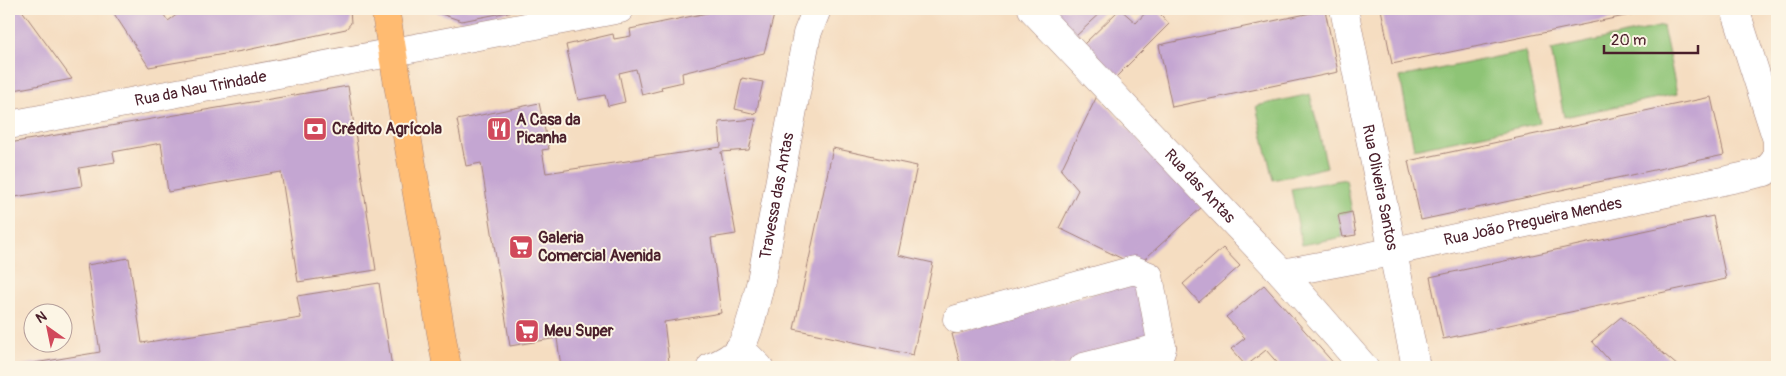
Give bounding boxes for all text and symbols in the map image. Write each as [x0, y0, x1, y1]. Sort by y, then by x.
scale bar [1604, 22, 1697, 54]
text: 20 m [1611, 31, 1646, 50]
street label: Rua da Nau Trindade [133, 66, 268, 111]
place label: A Casa da Picanha [516, 110, 581, 148]
bank icon: Crédito Agrícola [302, 116, 328, 142]
restaurant icon: A Casa da Picanha [486, 116, 512, 142]
place label: Crédito Agrícola [332, 119, 442, 139]
street label: Rua Oliveira Santos [1358, 123, 1402, 252]
street label: Travessa das Antas [755, 131, 798, 261]
street label: Rua das Antas [1160, 145, 1240, 227]
street label: Rua João Pregueira Mendes [1442, 193, 1624, 250]
place label: Galeria Comercial Avenida [538, 228, 661, 266]
supermarket icon: Galeria Comercial Avenida [508, 234, 534, 260]
north arrow [22, 304, 72, 354]
text: N [33, 308, 50, 327]
supermarket icon: Meu Super [514, 318, 540, 344]
place label: Meu Super [544, 321, 614, 341]

